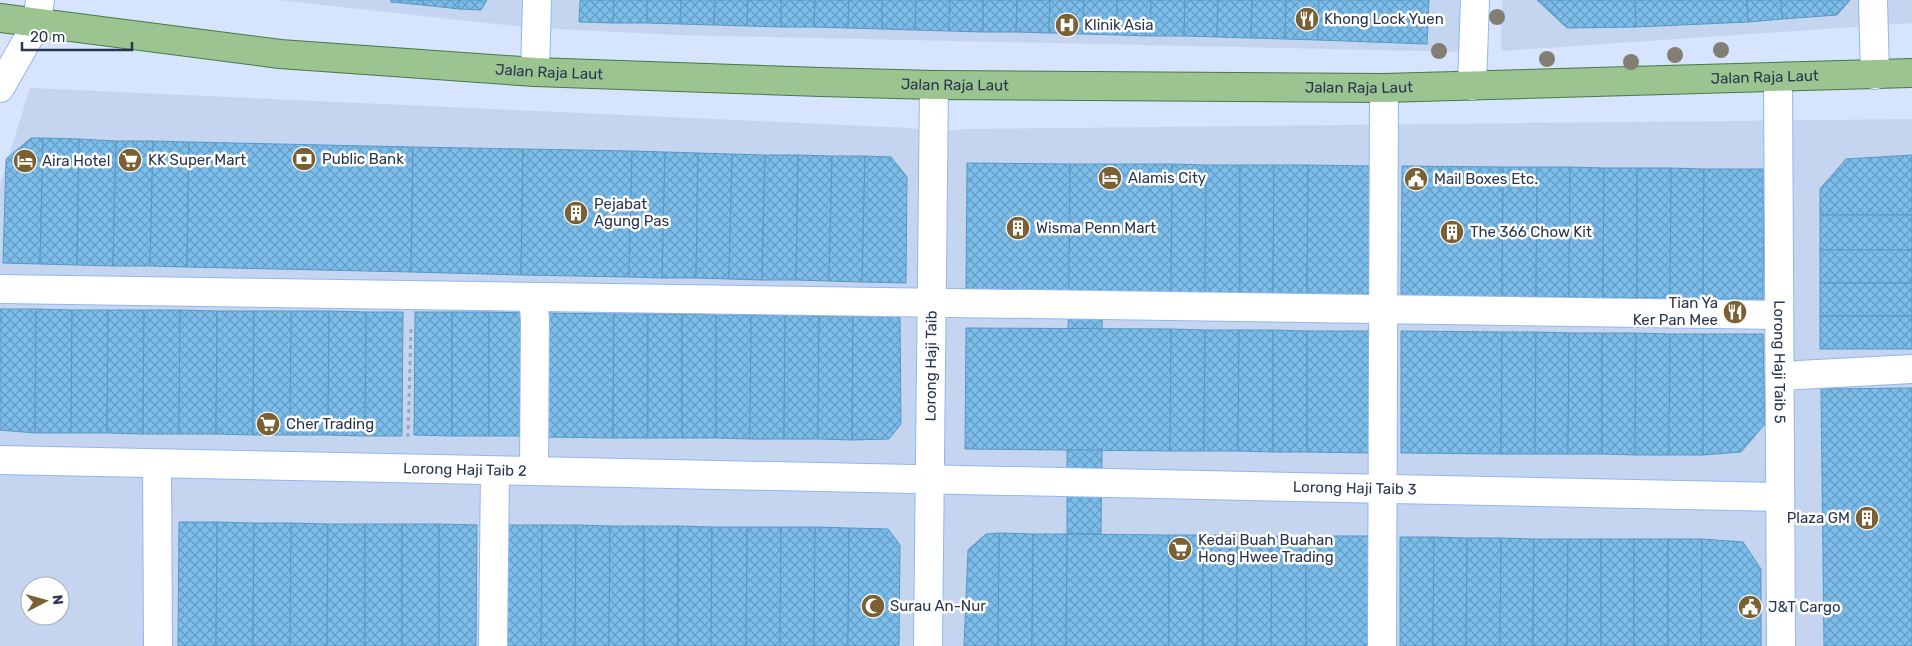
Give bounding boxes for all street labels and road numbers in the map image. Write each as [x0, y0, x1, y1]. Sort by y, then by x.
street label: Jalan Raja Laut [494, 60, 604, 83]
street label: Jalan Raja Laut [1710, 67, 1819, 88]
street label: Jalan Raja Laut [901, 75, 1009, 95]
street label: Jalan Raja Laut [1305, 78, 1413, 97]
street label: Lorong Haji Taib 5 [1770, 300, 1789, 424]
street label: Lorong Haji Taib [921, 310, 941, 422]
street label: Lorong Haji Taib 2 [403, 459, 527, 480]
street label: Lorong Haji Taib 3 [1293, 478, 1417, 498]

